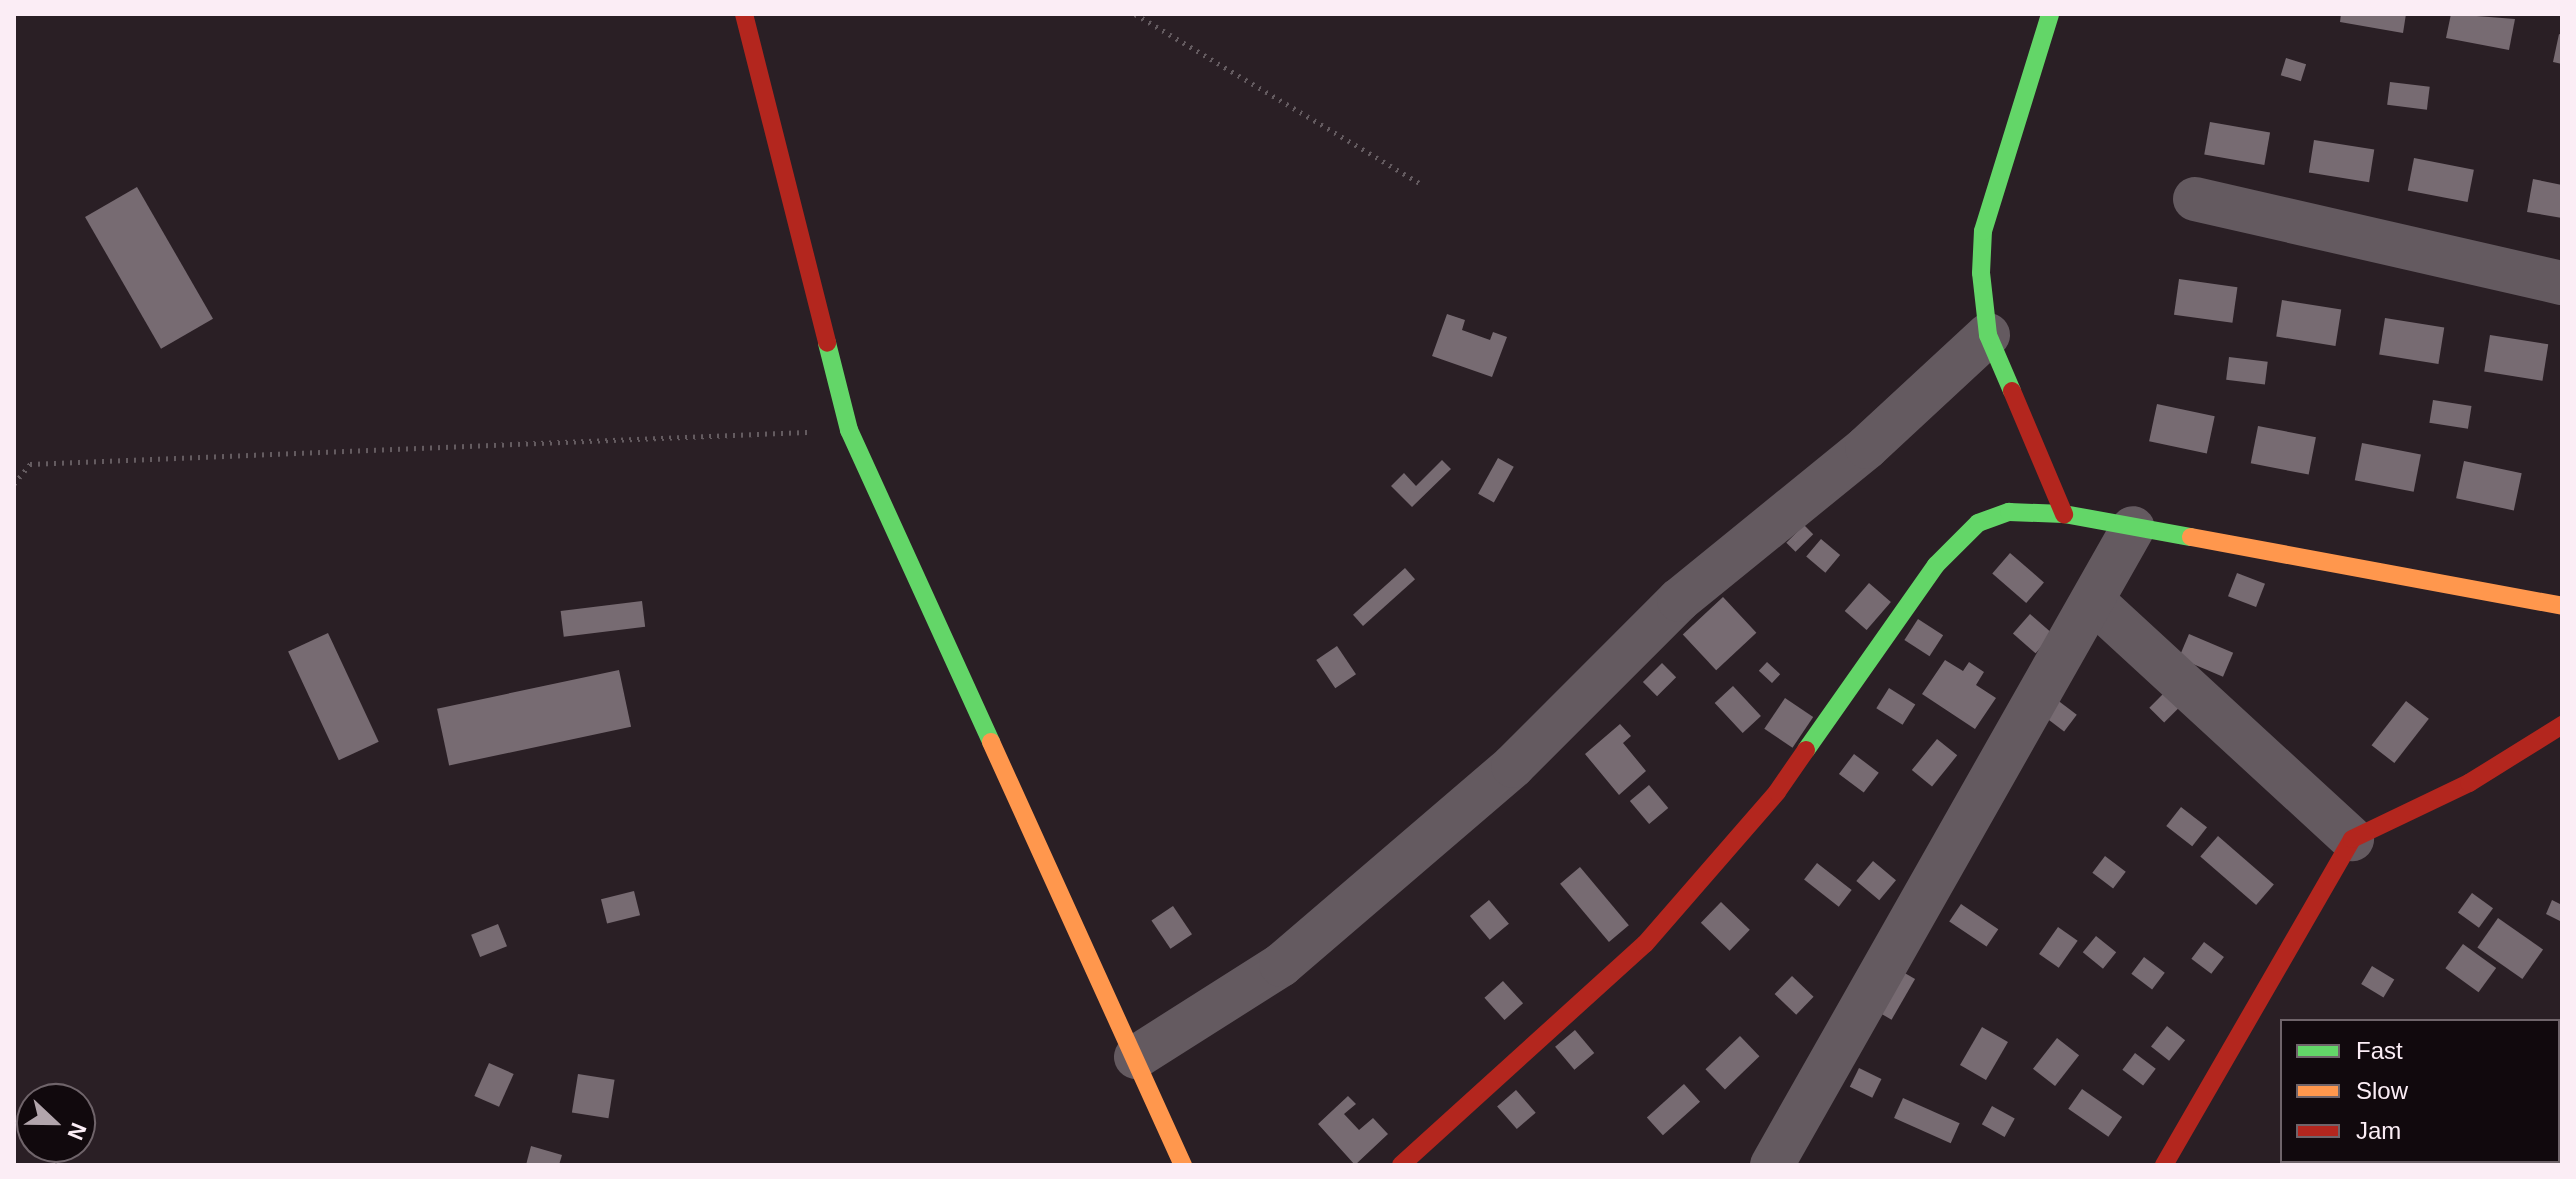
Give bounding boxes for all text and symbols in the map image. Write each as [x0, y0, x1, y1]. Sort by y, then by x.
legend [2280, 1019, 2560, 1163]
text: Fast [2356, 1037, 2403, 1064]
text: Slow [2356, 1077, 2408, 1104]
north arrow [16, 1083, 96, 1163]
text: Jam [2356, 1117, 2401, 1144]
text: N [62, 1119, 91, 1143]

